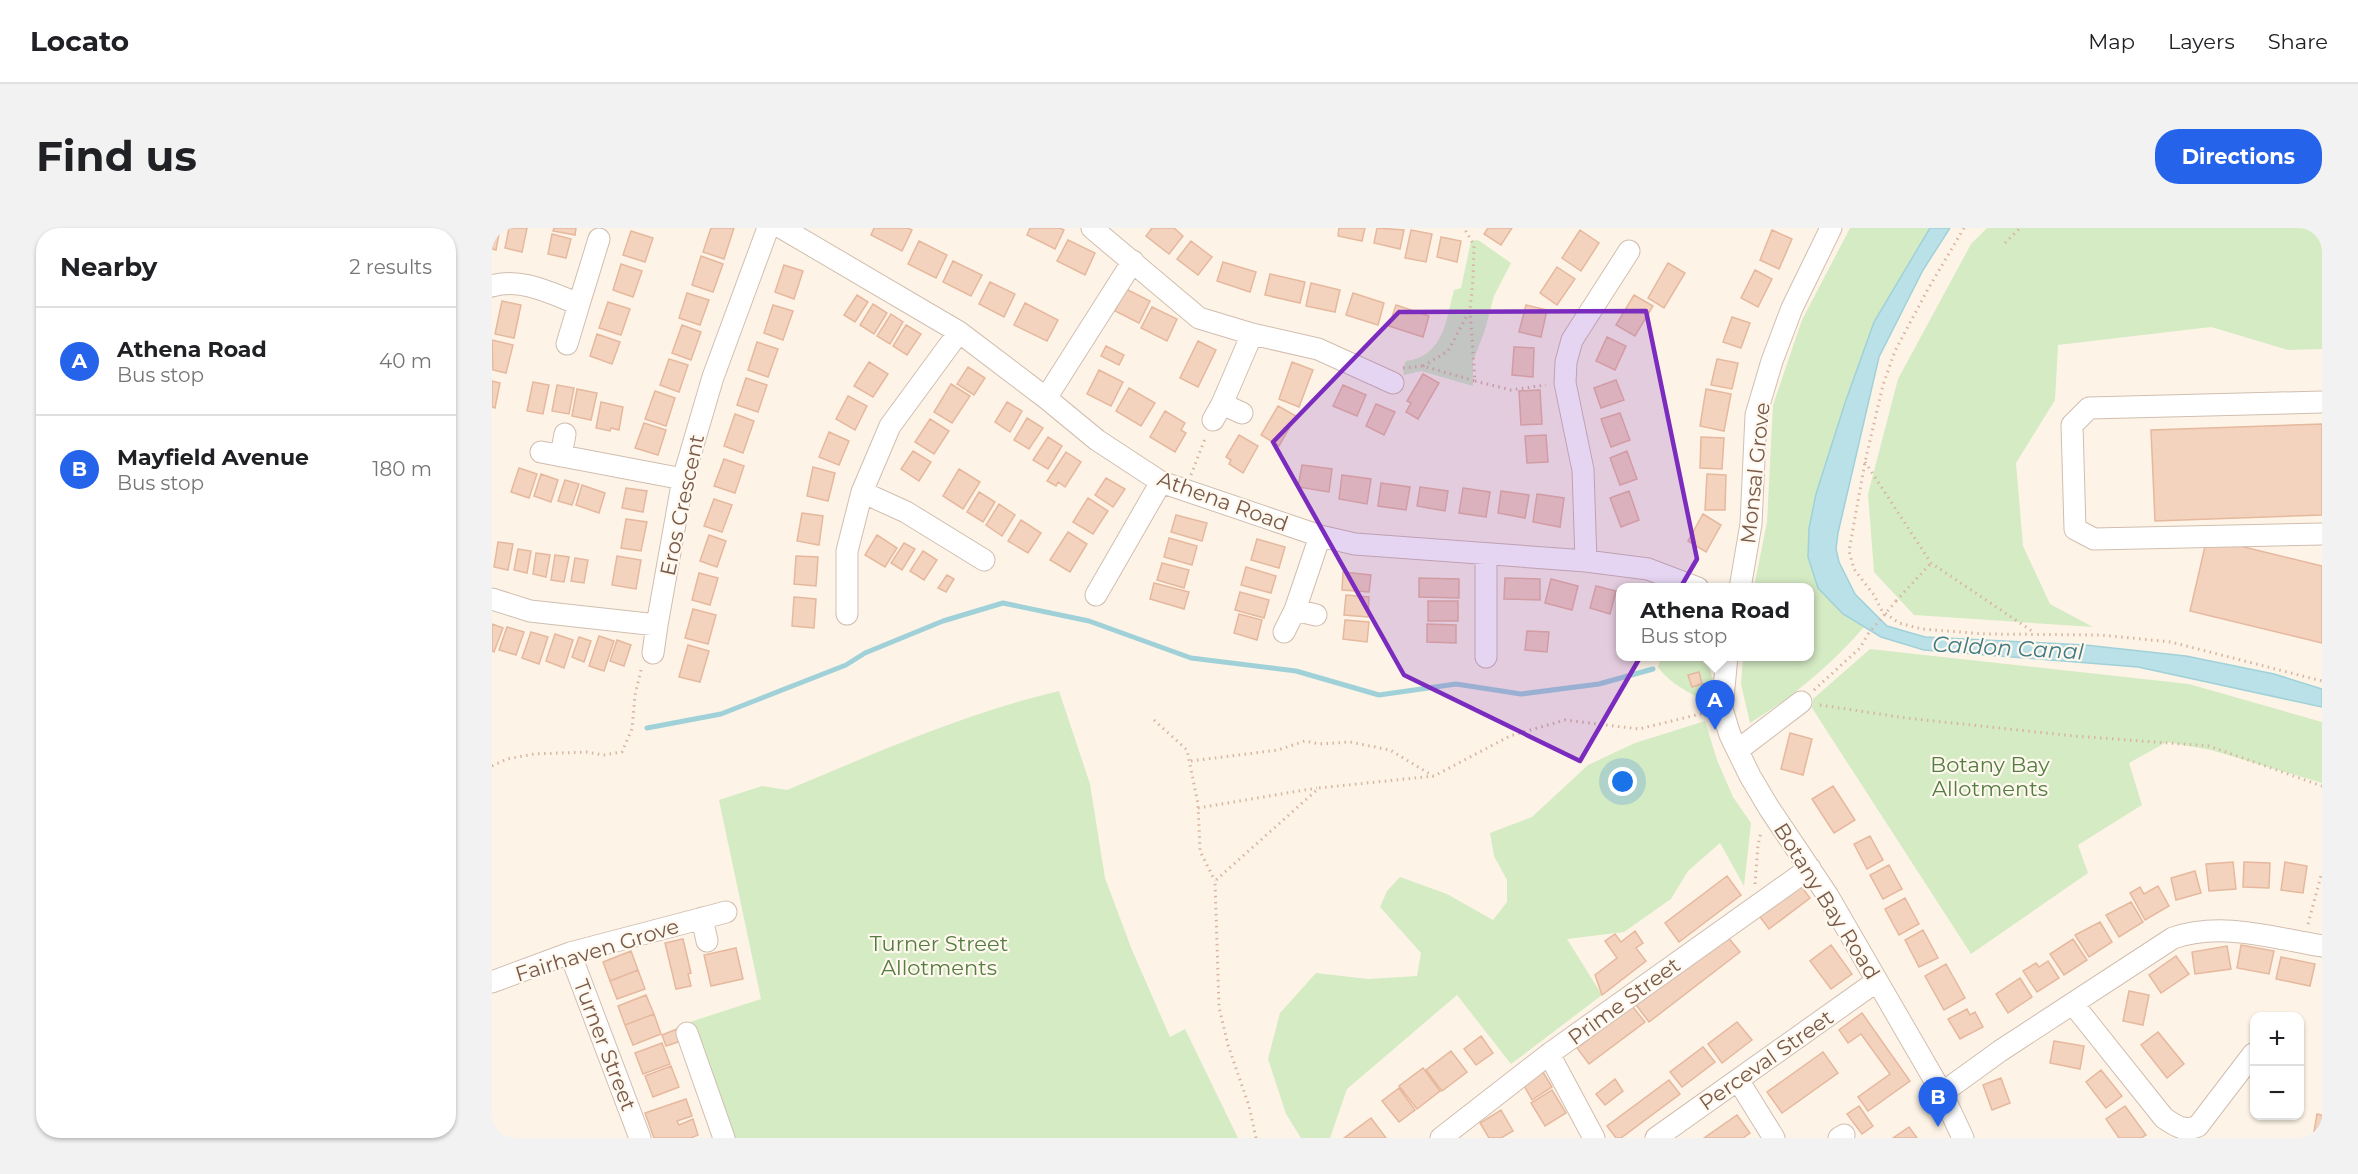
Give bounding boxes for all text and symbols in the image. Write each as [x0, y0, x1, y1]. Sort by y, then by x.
text: Locato [30, 24, 129, 58]
text: Map [2088, 29, 2135, 54]
text: Layers [2168, 29, 2235, 54]
text: Share [2268, 29, 2328, 54]
button: Directions [2155, 129, 2322, 184]
text: Find us [36, 130, 197, 182]
text: Nearby [60, 251, 157, 283]
text: 2 results [349, 255, 432, 279]
text: Athena Road [117, 336, 267, 363]
text: A [72, 349, 87, 373]
text: 40 m [379, 349, 432, 373]
text: Bus stop [117, 363, 204, 387]
street label: Monsal Grove [1735, 401, 1775, 545]
street label: Eros Crescent [655, 432, 709, 578]
text: Mayfield Avenue [117, 444, 309, 471]
text: B [72, 457, 87, 481]
text: 180 m [372, 457, 432, 481]
street label: Athena Road [1154, 466, 1292, 536]
text: Bus stop [117, 471, 204, 495]
popup [1616, 583, 1814, 661]
text: Athena Road [1640, 597, 1790, 624]
text: Bus stop [1640, 624, 1727, 648]
water label: Caldon Canal [1932, 631, 2084, 665]
pin: A [1696, 680, 1734, 730]
park label: Botany Bay Allotments [1930, 752, 2050, 801]
your location [1608, 767, 1637, 796]
street label: Botany Bay Road [1769, 818, 1885, 984]
street label: Fairhaven Grove [512, 913, 682, 987]
park label: Turner Street Allotments [870, 931, 1008, 980]
street label: Prime Street [1563, 952, 1685, 1050]
street label: Turner Street [569, 976, 641, 1114]
street label: Perceval Street [1694, 1005, 1838, 1115]
map controls [2250, 1012, 2304, 1120]
button: + [2250, 1012, 2304, 1066]
button: − [2250, 1066, 2304, 1120]
pin: B [1918, 1078, 1958, 1127]

